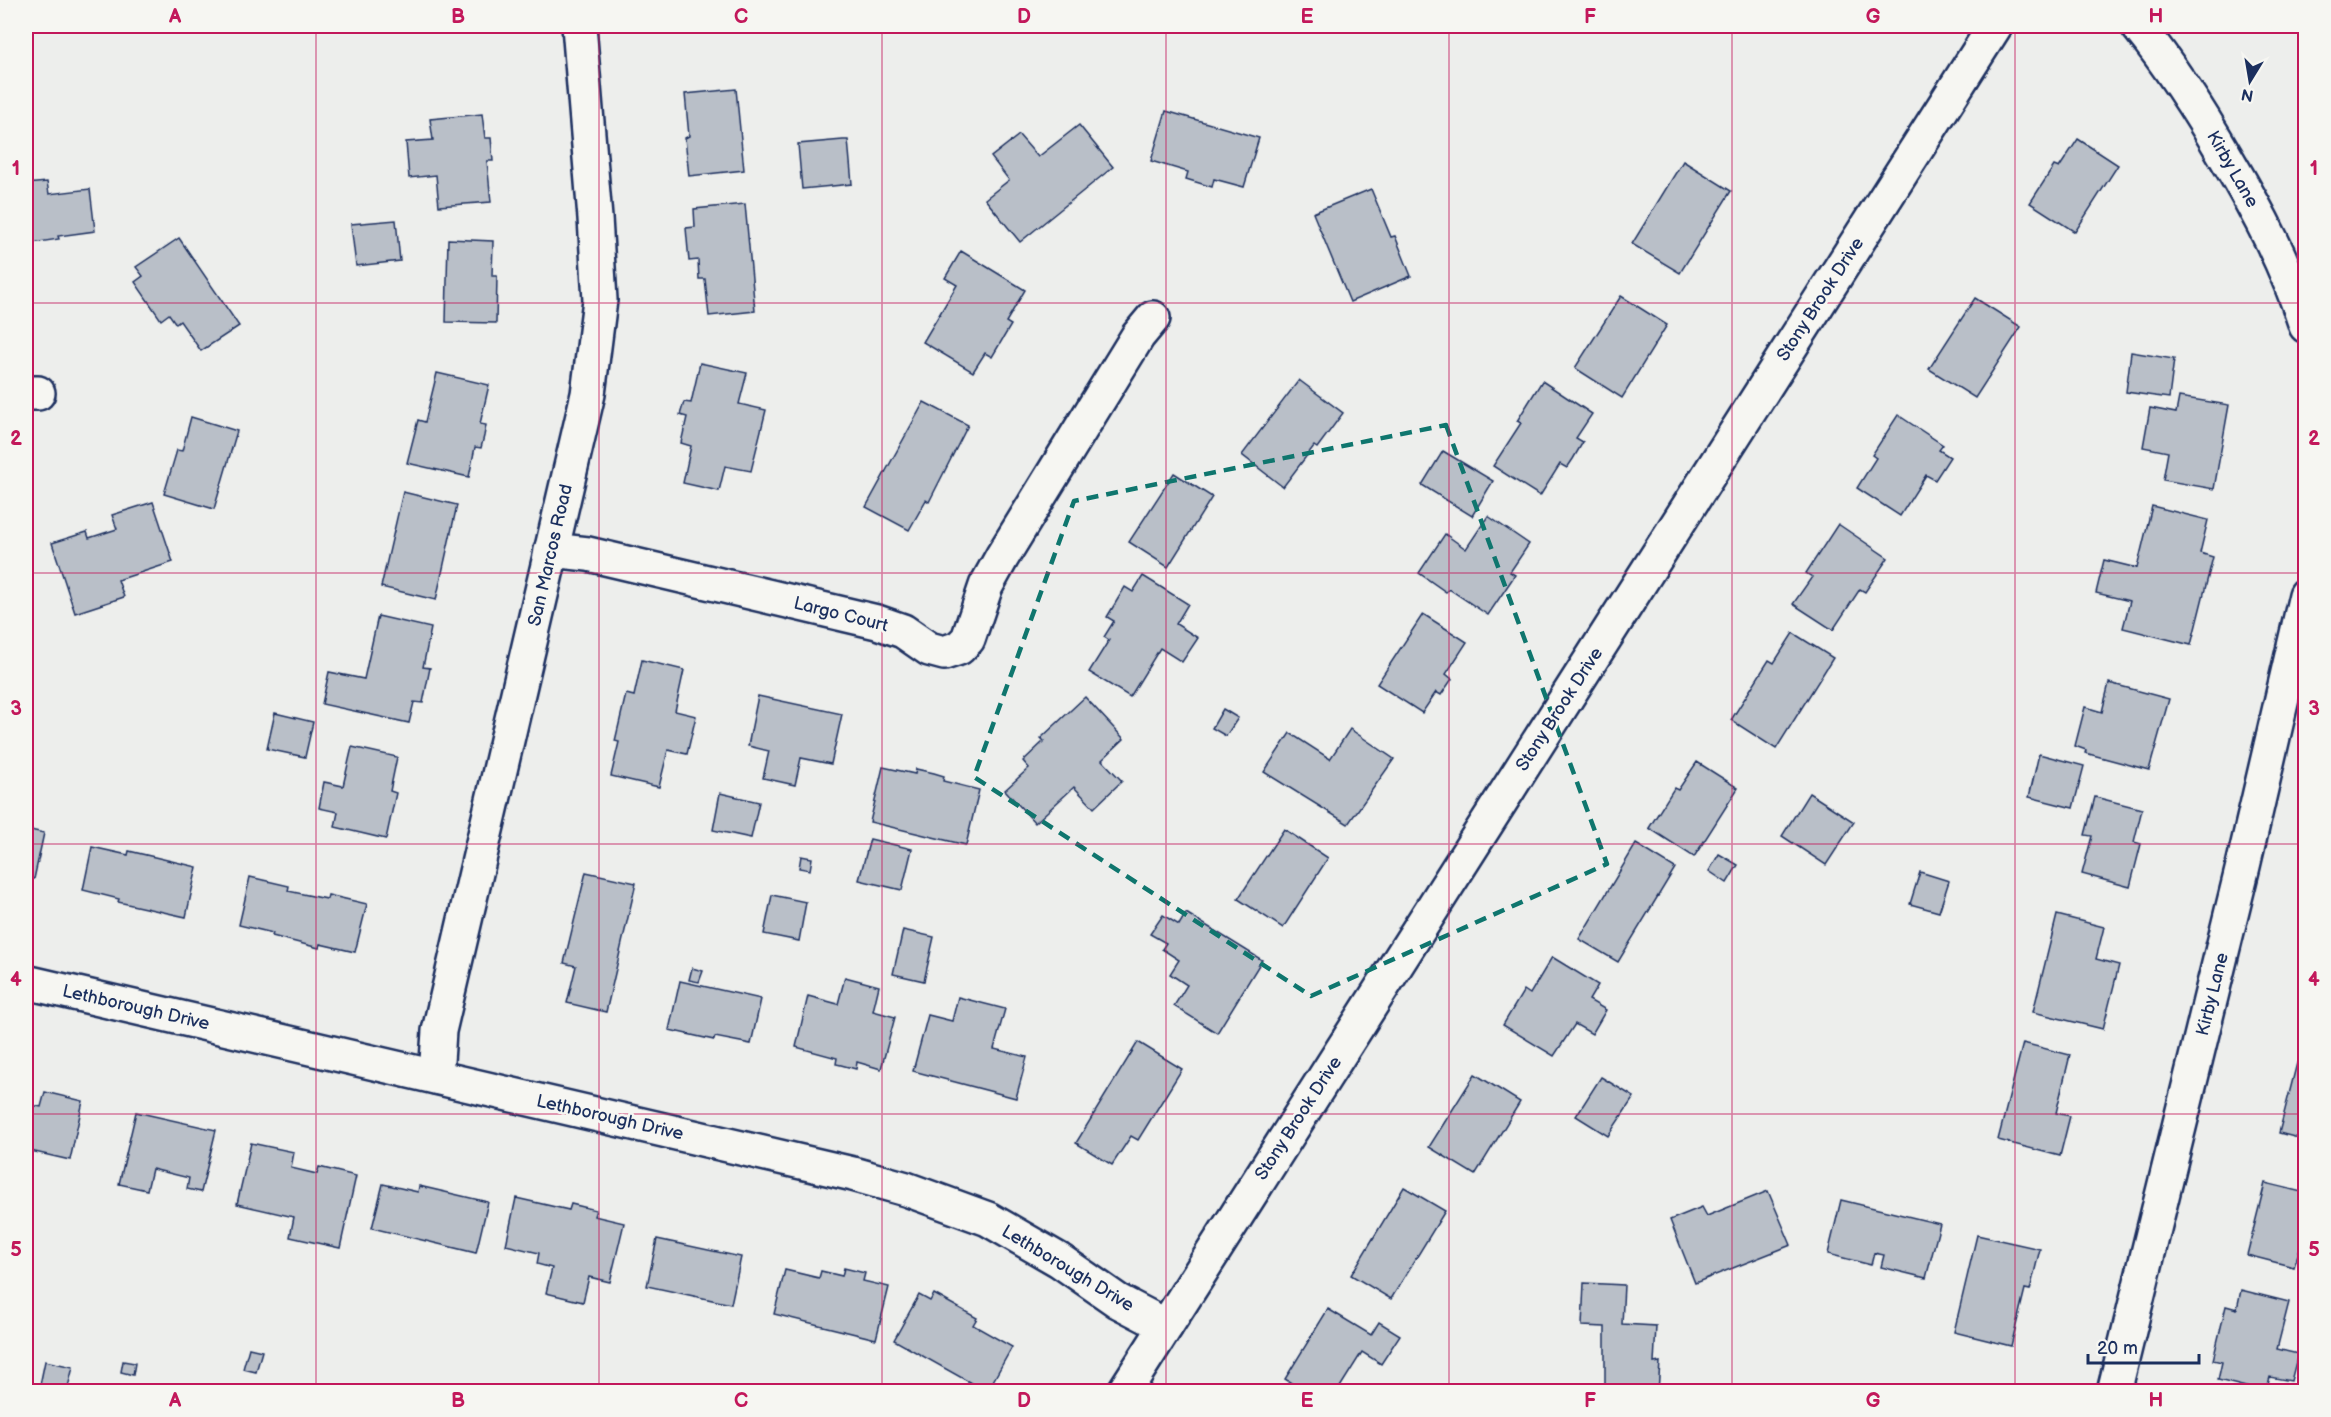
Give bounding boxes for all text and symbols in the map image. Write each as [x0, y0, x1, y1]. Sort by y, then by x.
text: A [168, 5, 182, 29]
text: B [451, 5, 465, 29]
text: C [734, 5, 748, 29]
text: D [1017, 5, 1031, 29]
text: E [1301, 5, 1314, 29]
text: F [1584, 5, 1596, 29]
text: G [1866, 5, 1881, 29]
text: H [2149, 5, 2163, 29]
north arrow [2220, 51, 2280, 111]
text: N [2240, 84, 2255, 105]
street label: Kirby Lane [2202, 127, 2263, 212]
text: 1 [12, 157, 20, 181]
text: 1 [2310, 157, 2318, 181]
street label: Stony Brook Drive [1773, 233, 1868, 365]
text: 2 [10, 427, 22, 451]
text: 2 [2308, 427, 2320, 451]
street label: San Marcos Road [524, 482, 577, 628]
street label: Largo Court [791, 593, 891, 636]
street label: Stony Brook Drive [1512, 643, 1607, 775]
text: 3 [10, 697, 22, 721]
text: 3 [2308, 697, 2320, 721]
street label: Kirby Lane [2192, 950, 2233, 1038]
text: 4 [10, 968, 22, 992]
text: 4 [2308, 968, 2320, 992]
street label: Lethborough Drive [60, 980, 212, 1035]
street label: Stony Brook Drive [1251, 1052, 1346, 1184]
street label: Lethborough Drive [534, 1090, 686, 1145]
street label: Lethborough Drive [998, 1221, 1138, 1316]
text: 5 [10, 1238, 22, 1262]
text: 5 [2308, 1238, 2320, 1262]
scale bar [2088, 1327, 2199, 1365]
text: 20 m [2097, 1338, 2138, 1359]
text: A [168, 1389, 182, 1413]
text: B [451, 1389, 465, 1413]
text: C [734, 1389, 748, 1413]
text: D [1017, 1389, 1031, 1413]
text: E [1301, 1389, 1314, 1413]
text: F [1584, 1389, 1596, 1413]
text: G [1866, 1389, 1881, 1413]
text: H [2149, 1389, 2163, 1413]

